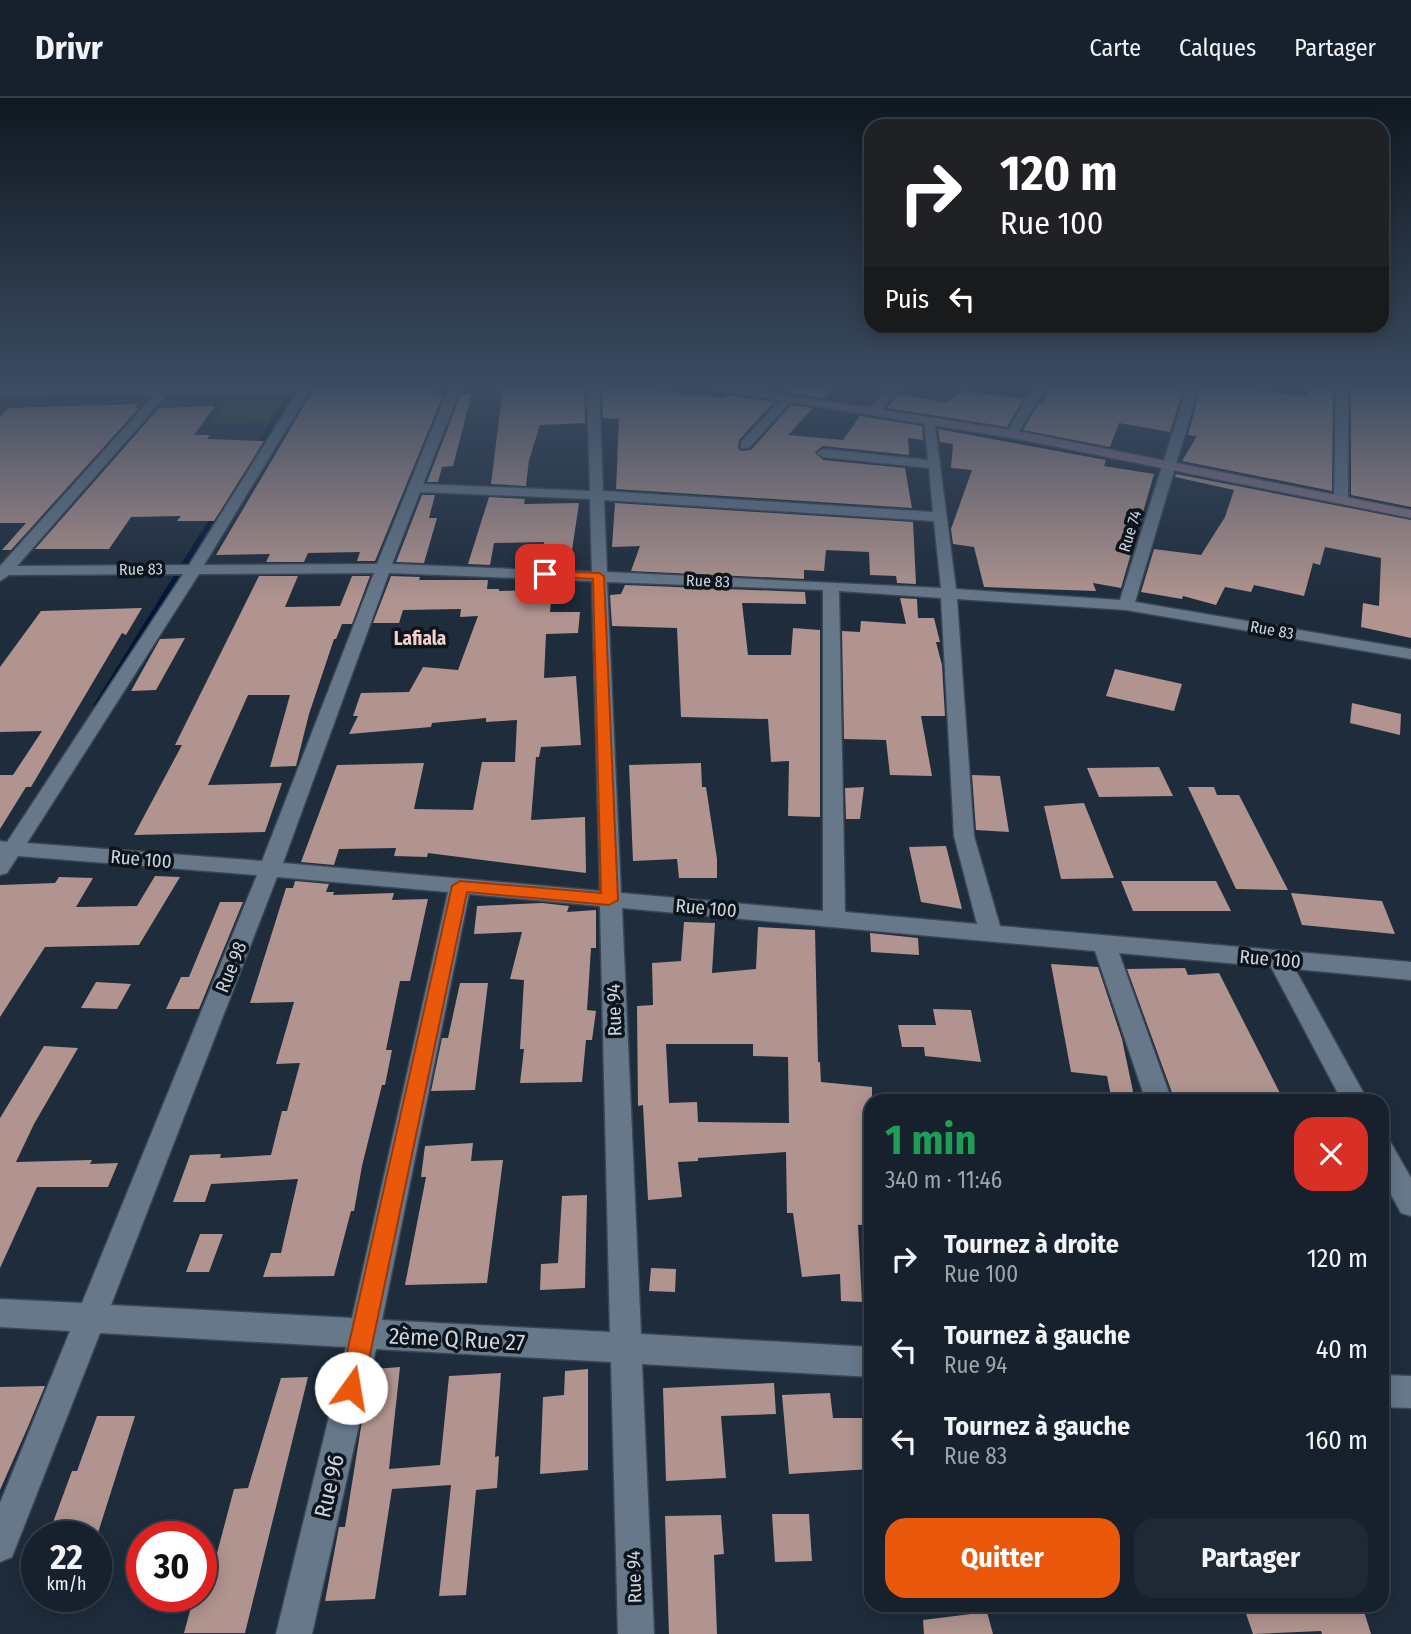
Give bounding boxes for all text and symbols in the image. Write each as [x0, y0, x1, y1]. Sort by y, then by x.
text: Drivr [35, 28, 103, 68]
text: Carte [1090, 34, 1141, 62]
text: Calques [1179, 34, 1256, 62]
text: Partager [1294, 34, 1376, 62]
text: 120 m [1000, 144, 1118, 203]
icon: right [885, 147, 976, 238]
text: Rue 100 [1000, 204, 1103, 242]
icon: left [943, 280, 981, 318]
text: Puis [885, 284, 929, 315]
street label: Rue 74 [1115, 508, 1145, 554]
pin [515, 544, 575, 604]
icon: arrive [526, 555, 564, 593]
street label: Rue 83 [119, 559, 163, 579]
street label: Rue 83 [686, 571, 730, 591]
street label: Rue 83 [1249, 617, 1295, 643]
district label: Lafiala [394, 627, 446, 650]
street label: Rue 100 [109, 845, 173, 873]
street label: Rue 100 [674, 894, 738, 922]
street label: Rue 98 [210, 938, 252, 996]
street label: Rue 100 [1238, 945, 1302, 973]
street label: Rue 94 [602, 983, 626, 1037]
text: 1 min [885, 1115, 976, 1165]
button: close [1294, 1117, 1368, 1191]
text: 340 m · 11:46 [885, 1166, 1002, 1194]
text: Tournez à droite [944, 1229, 1119, 1260]
icon: right [885, 1240, 923, 1278]
text: 120 m [1307, 1243, 1368, 1274]
text: Rue 100 [944, 1260, 1018, 1288]
text: Tournez à gauche [944, 1320, 1130, 1351]
street label: 2ème Q Rue 27 [388, 1321, 526, 1357]
icon: left [885, 1331, 923, 1369]
text: 40 m [1316, 1334, 1368, 1365]
position arrow [314, 1351, 388, 1425]
text: Rue 94 [944, 1351, 1007, 1379]
text: Tournez à gauche [944, 1411, 1130, 1442]
icon: left [885, 1422, 923, 1460]
text: 160 m [1305, 1425, 1368, 1456]
text: Rue 83 [944, 1442, 1007, 1470]
street label: Rue 96 [308, 1452, 350, 1520]
button: Quitter [885, 1518, 1120, 1598]
button: Partager [1134, 1518, 1368, 1598]
speed limit sign: 30 [126, 1521, 217, 1612]
text: 22 [50, 1536, 83, 1578]
street label: Rue 94 [622, 1550, 646, 1604]
text: km/h [46, 1573, 87, 1595]

